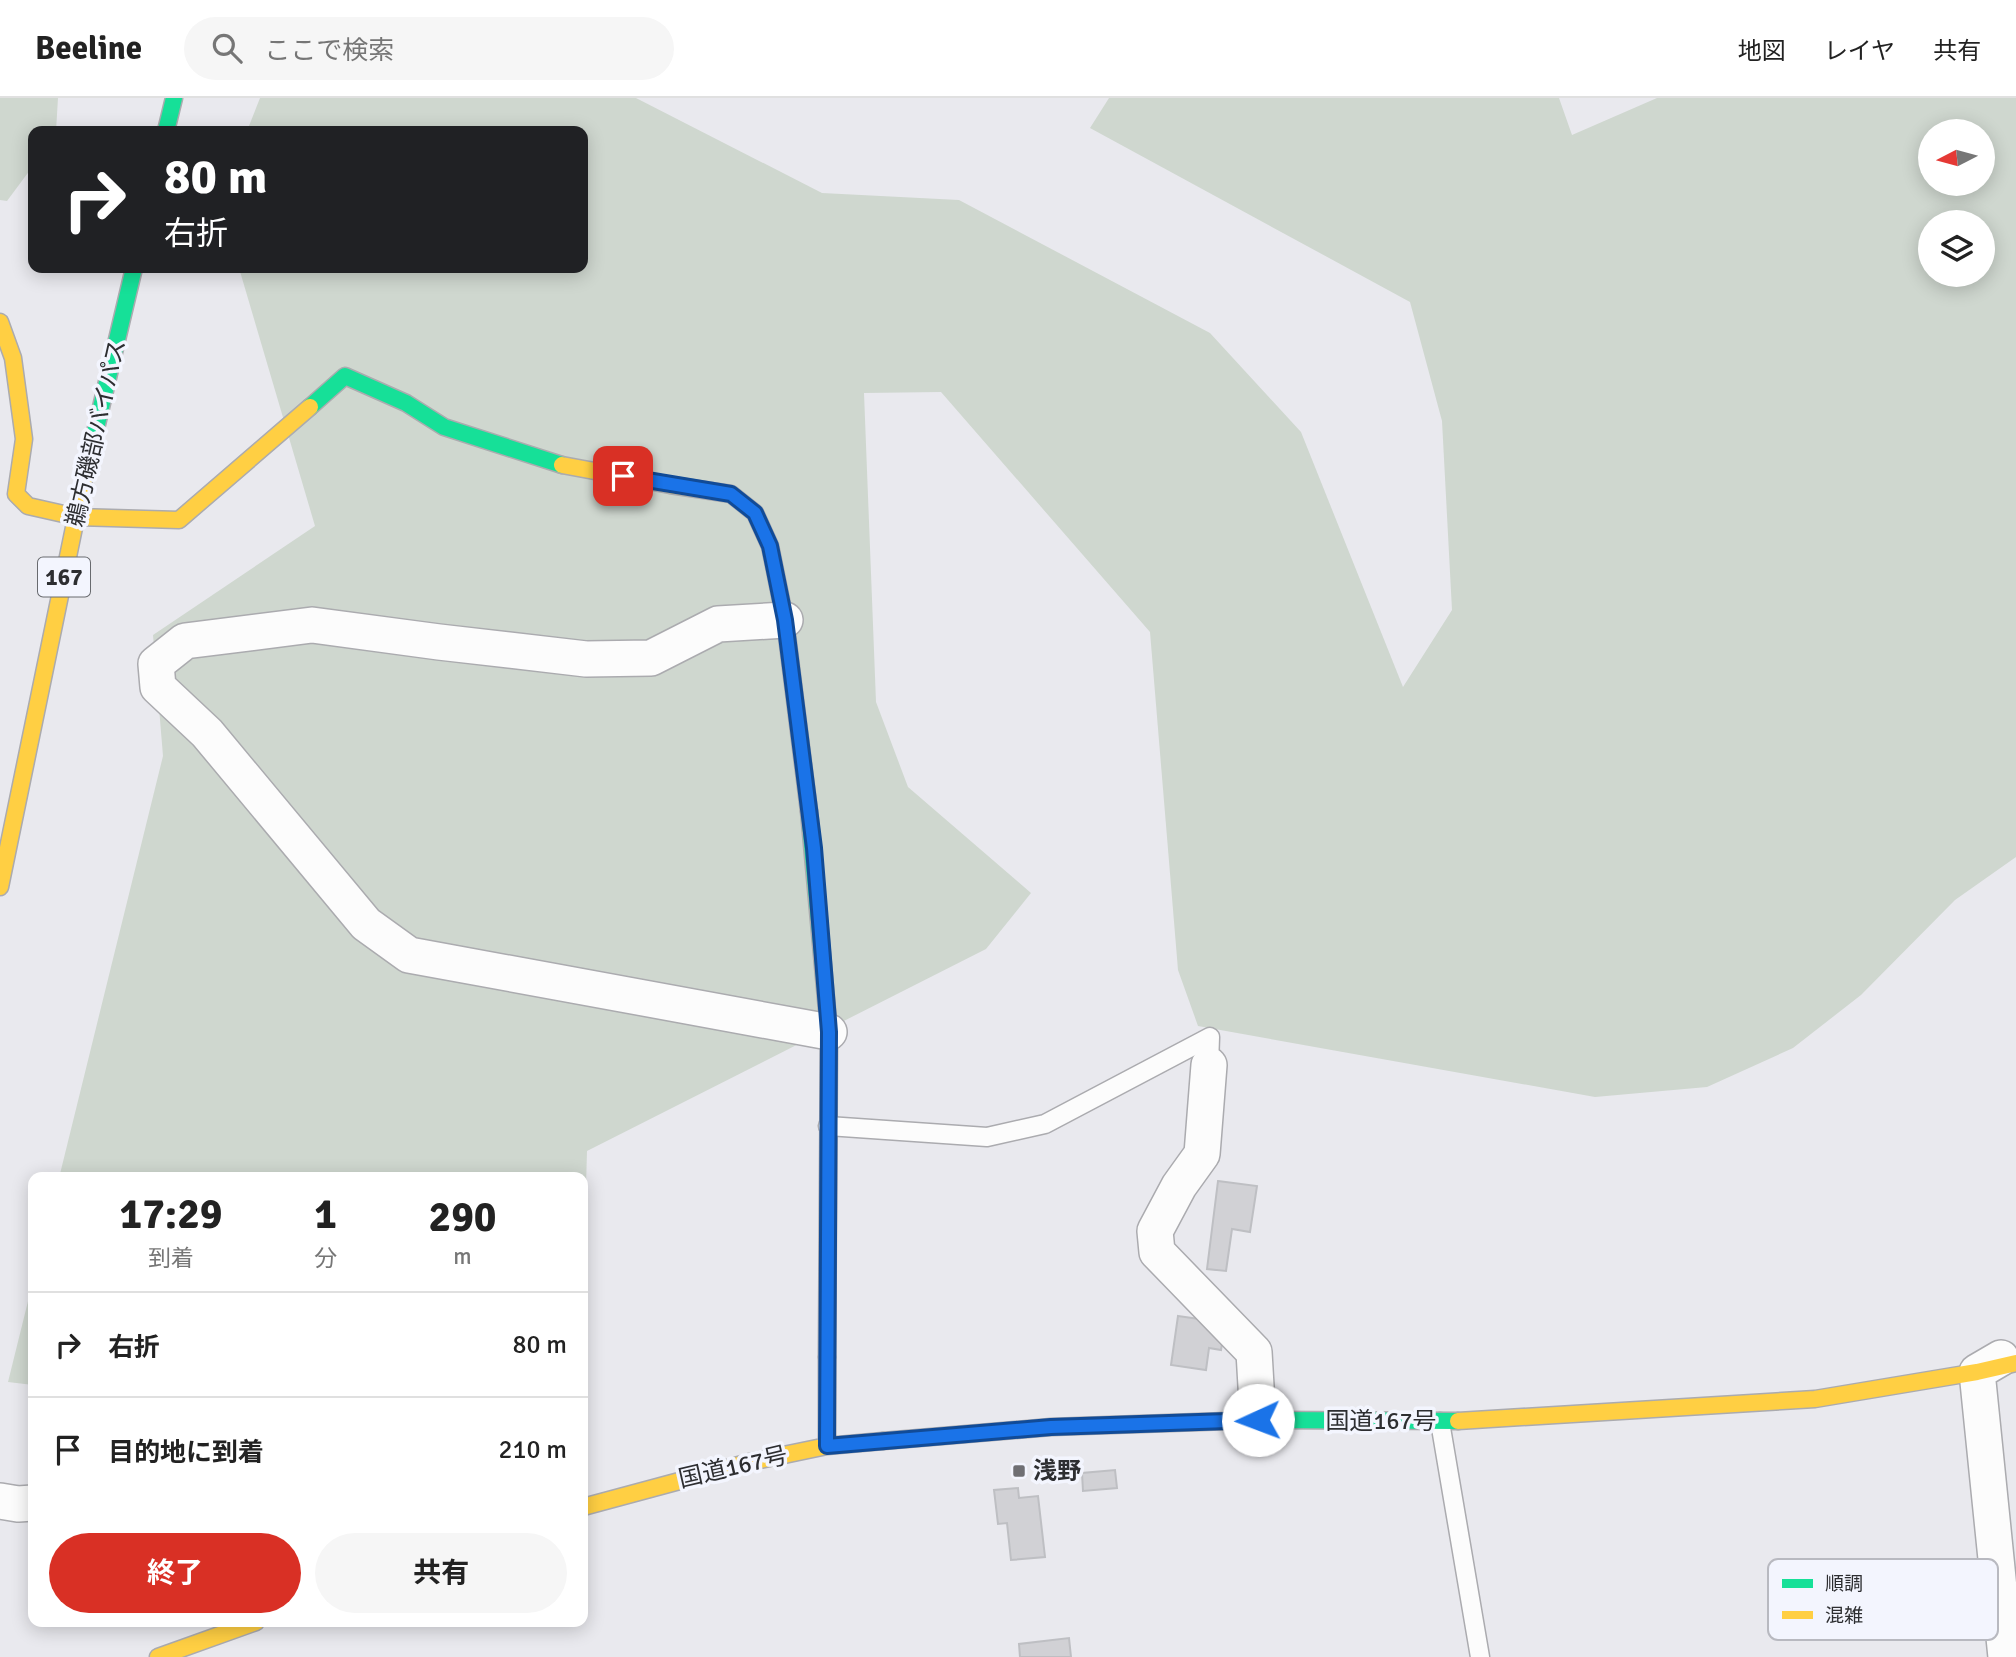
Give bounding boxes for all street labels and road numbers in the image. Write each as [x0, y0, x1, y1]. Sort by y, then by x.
street label: 鵜方磯部バイパス [60, 336, 132, 530]
road number: 167 [38, 558, 90, 597]
street label: 国道167号 [1326, 1406, 1436, 1436]
street label: 国道167号 [676, 1440, 790, 1494]

